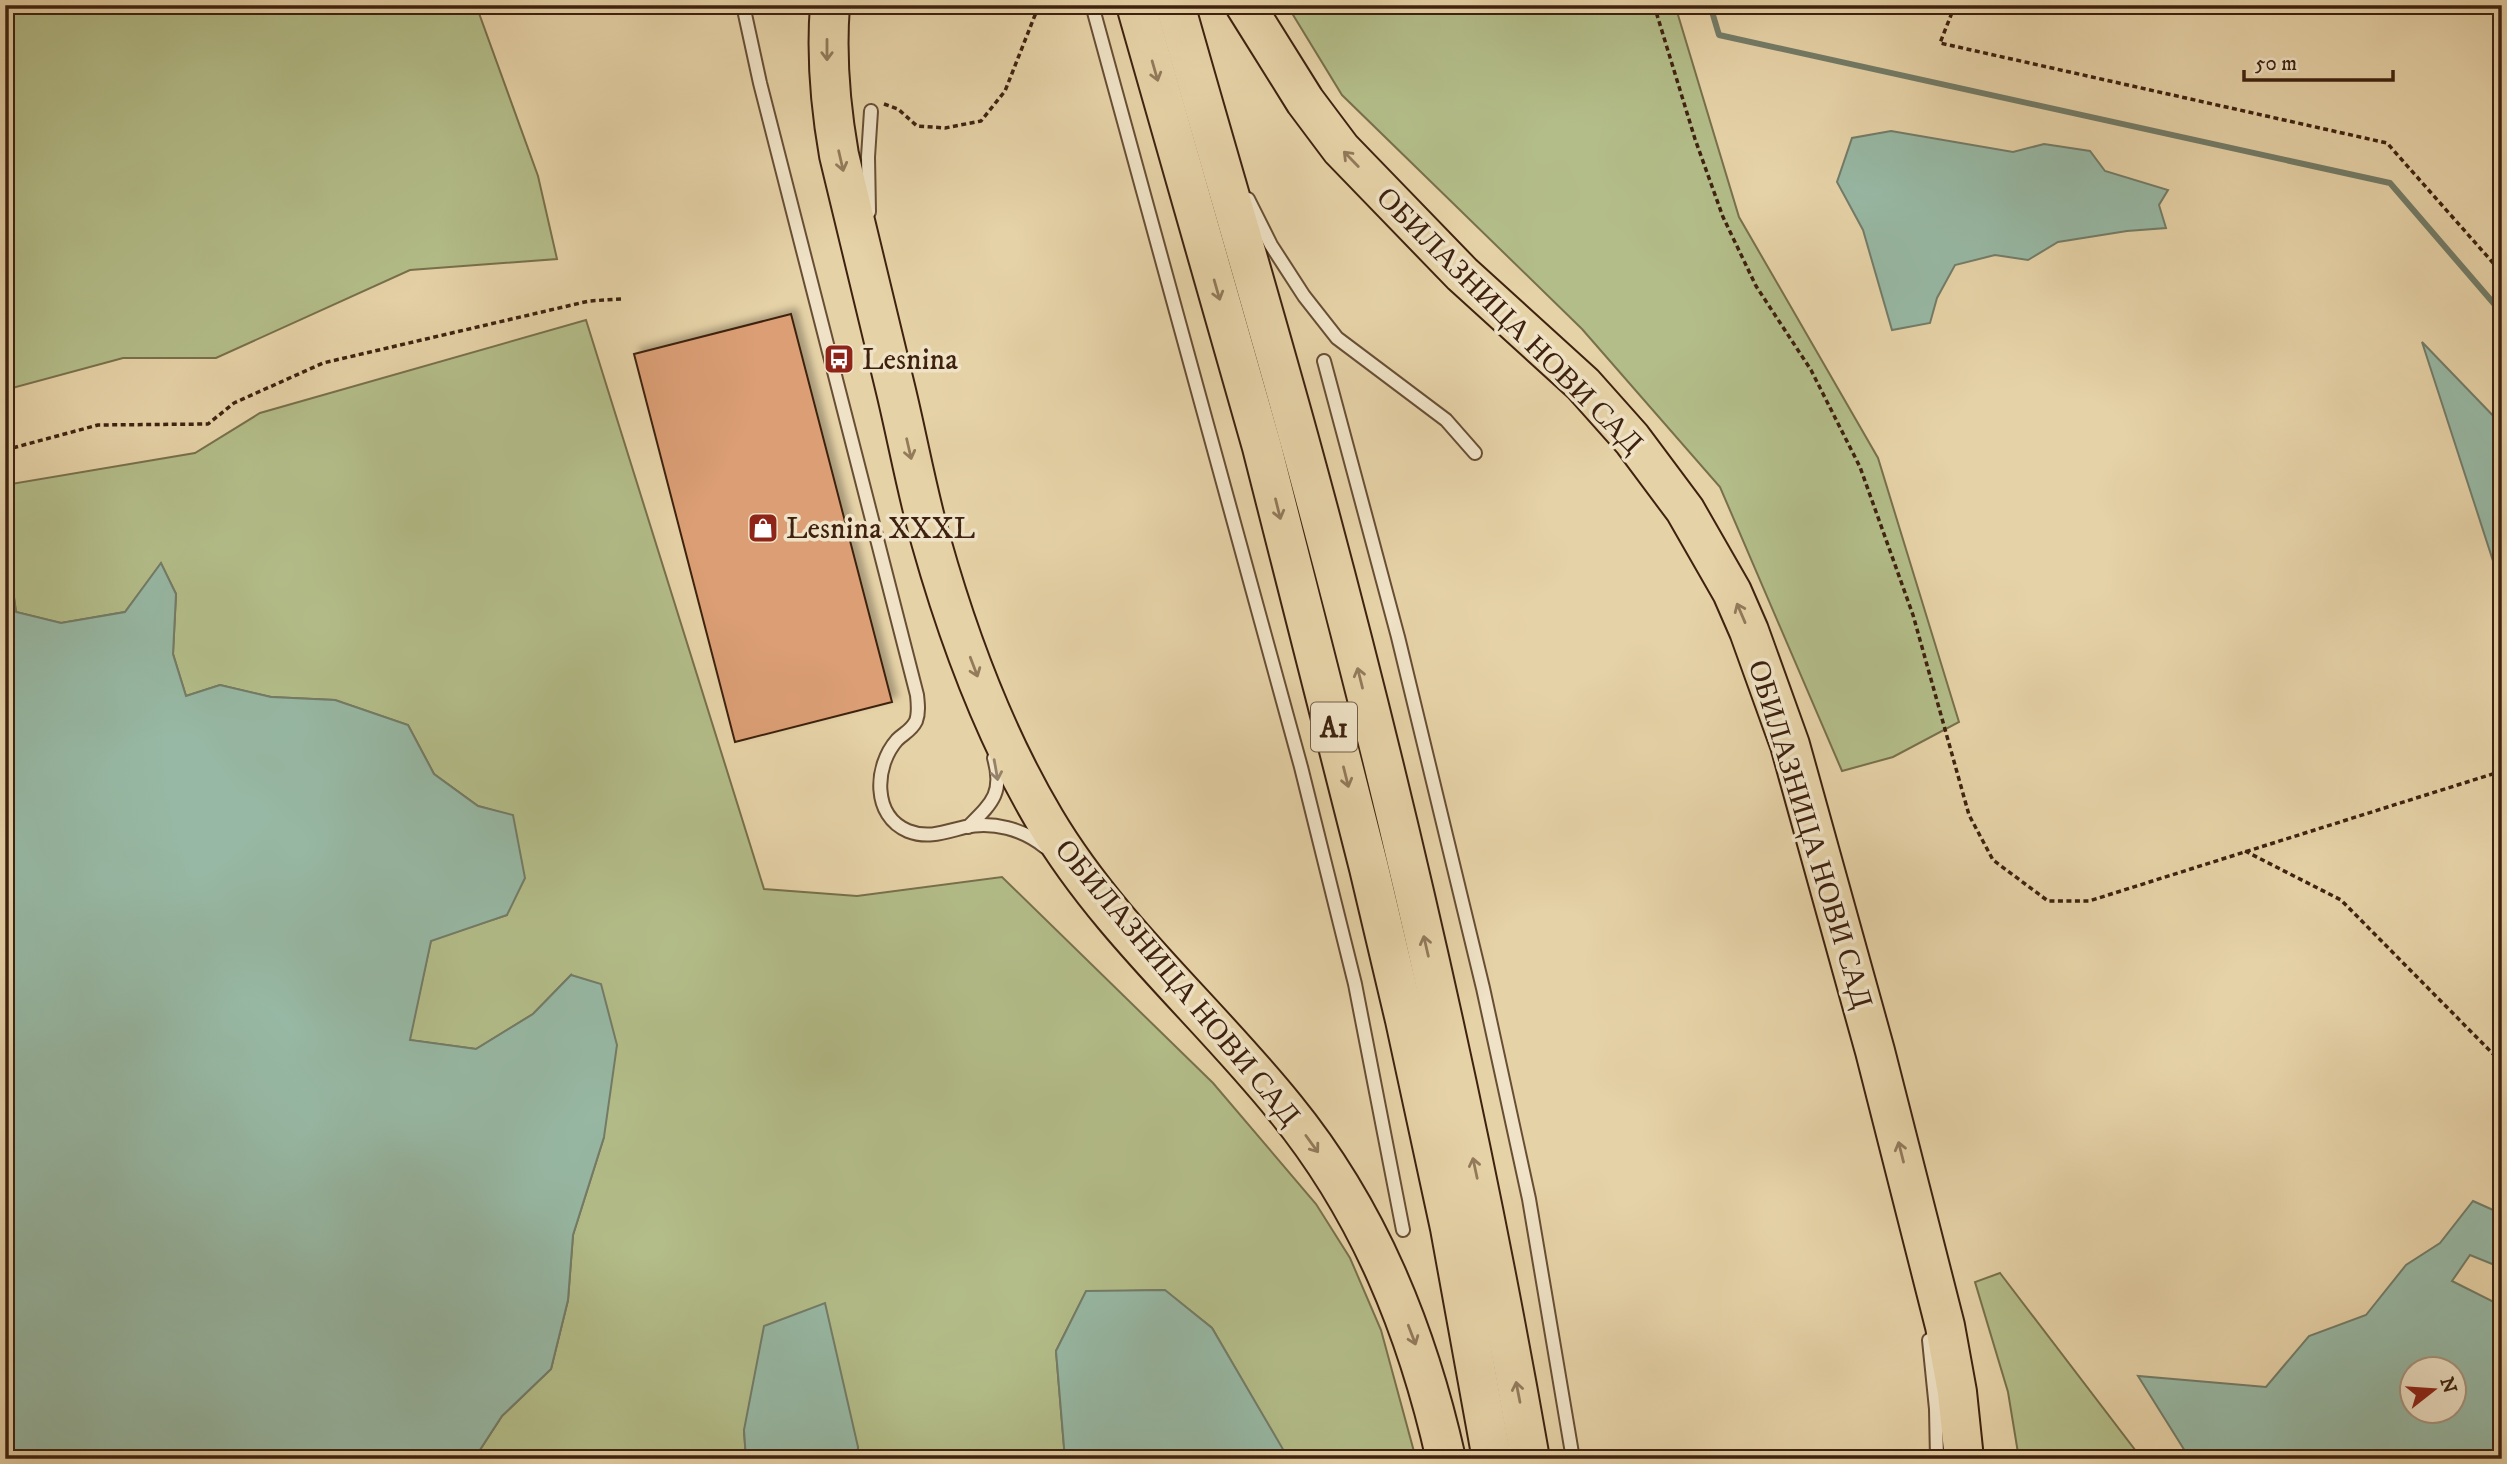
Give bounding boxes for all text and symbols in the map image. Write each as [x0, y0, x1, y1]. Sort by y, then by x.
one-way arrow [820, 38, 834, 61]
scale bar [2244, 38, 2393, 82]
text: 50 m [2255, 51, 2297, 77]
one-way arrow [1149, 59, 1162, 82]
one-way arrow [834, 149, 848, 172]
one-way arrow [1343, 151, 1360, 168]
street label: ОБИЛАЗНИЦА НОВИ САД [1368, 180, 1650, 462]
one-way arrow [1212, 278, 1225, 300]
bus stop icon: Lesnina [822, 342, 856, 376]
place label: Lesnina [862, 342, 958, 379]
one-way arrow [903, 437, 917, 460]
one-way arrow [1272, 497, 1285, 520]
shop icon: Lesnina XXXL [746, 511, 780, 545]
place label: Lesnina XXXL [786, 511, 976, 548]
one-way arrow [1734, 602, 1747, 624]
one-way arrow [968, 655, 981, 677]
street label: ОБИЛАЗНИЦА НОВИ САД [1739, 656, 1880, 1013]
one-way arrow [1353, 667, 1366, 689]
road number: A1 [1311, 702, 1357, 752]
one-way arrow [990, 758, 1003, 781]
one-way arrow [1340, 765, 1353, 788]
street label: ОБИЛАЗНИЦА НОВИ САД [1046, 832, 1307, 1134]
one-way arrow [1419, 935, 1432, 958]
one-way arrow [1305, 1134, 1319, 1153]
one-way arrow [1894, 1142, 1907, 1164]
one-way arrow [1468, 1157, 1481, 1180]
one-way arrow [1406, 1323, 1419, 1345]
north arrow [2398, 1356, 2468, 1426]
text: N [2435, 1375, 2461, 1397]
one-way arrow [1511, 1381, 1524, 1404]

